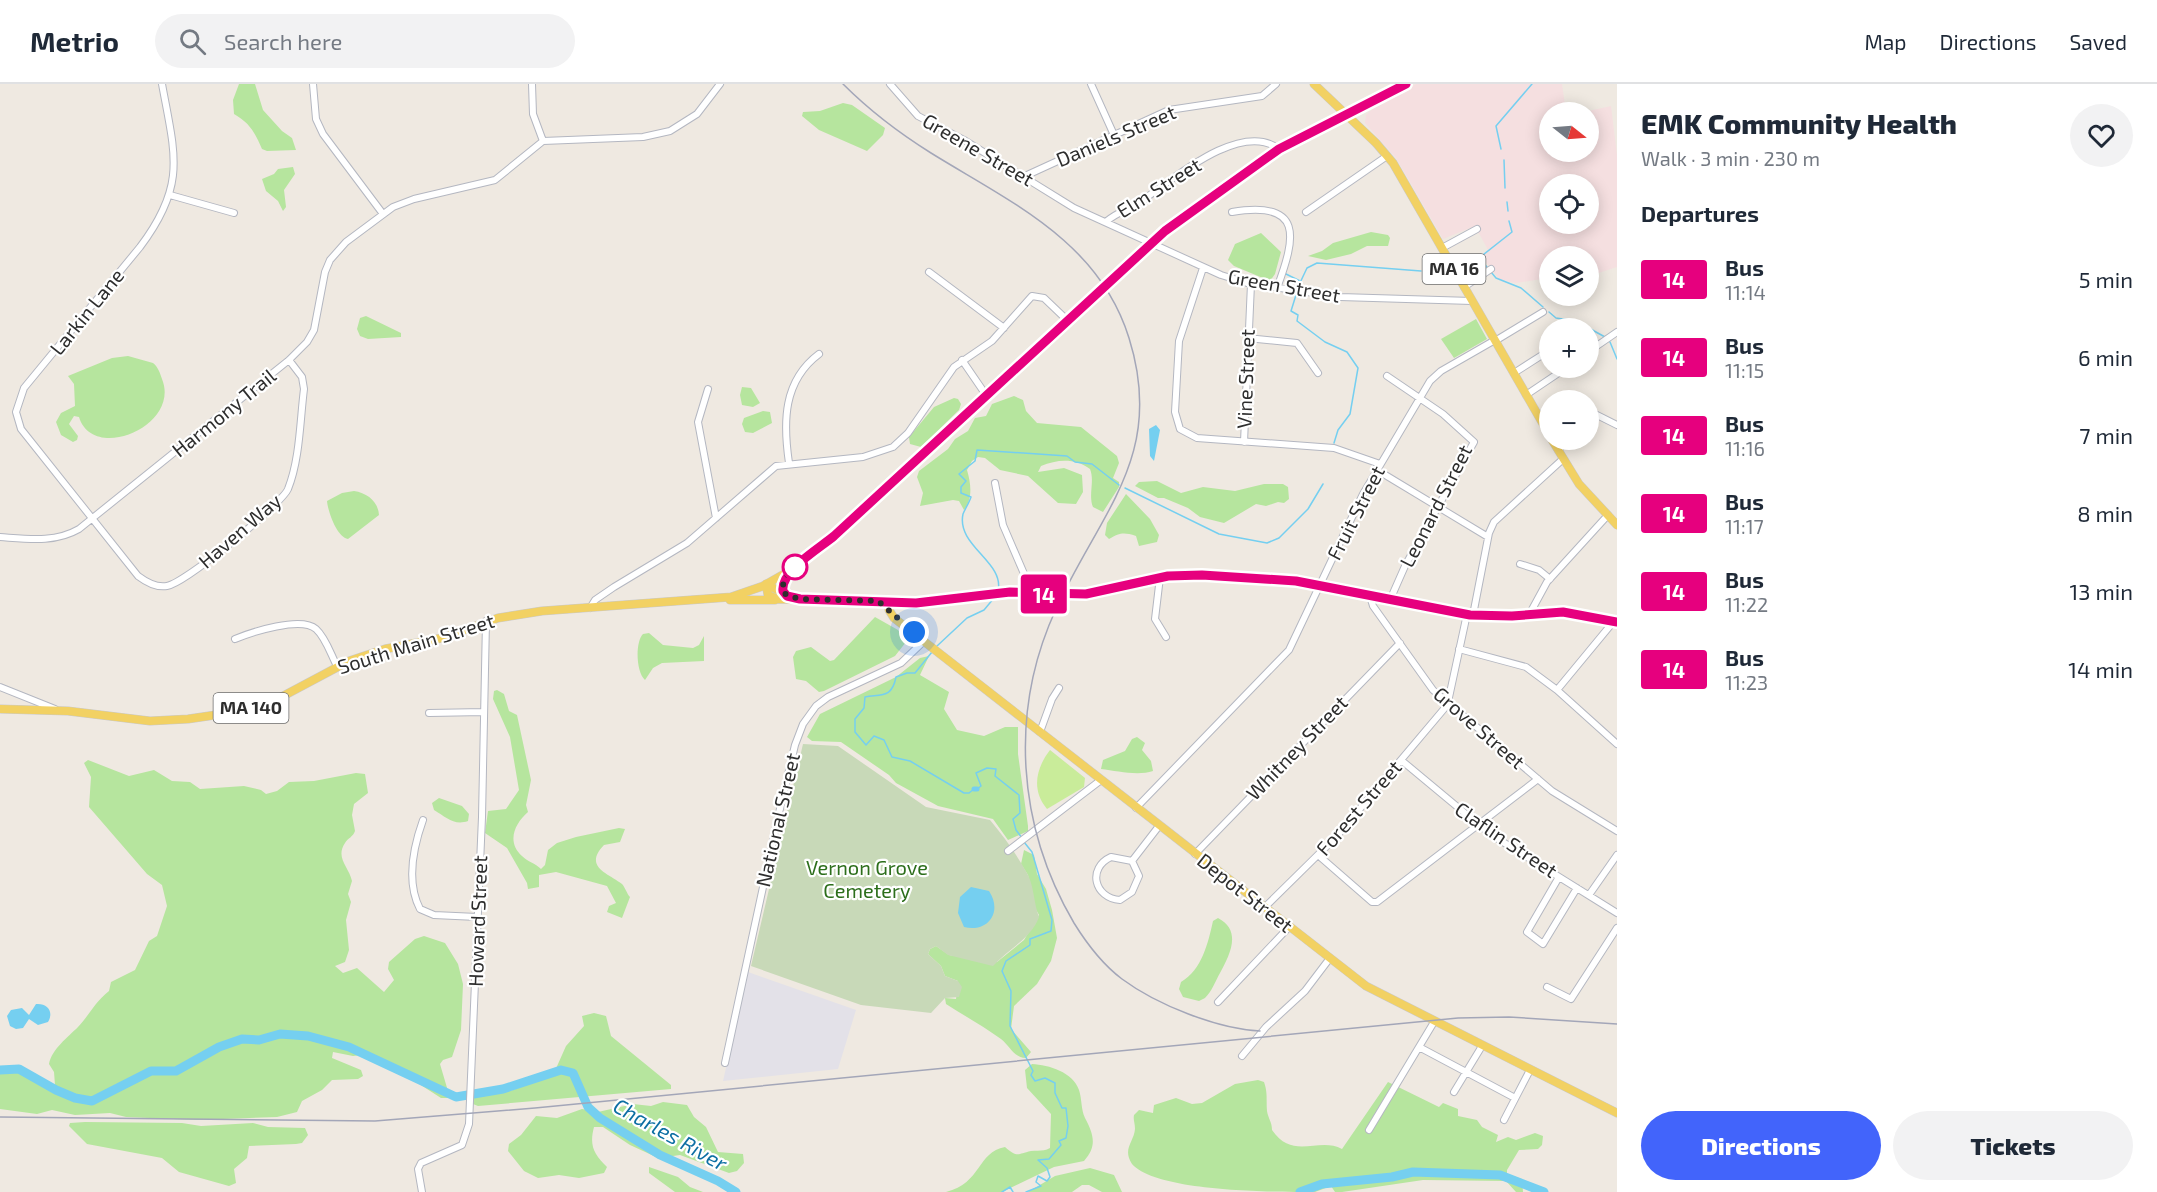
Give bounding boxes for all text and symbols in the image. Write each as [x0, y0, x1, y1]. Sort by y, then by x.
search box [155, 14, 575, 68]
text: Metrio [30, 24, 119, 58]
icon: search [176, 25, 209, 58]
text: Search here [224, 28, 342, 54]
text: Map [1864, 29, 1907, 54]
text: Directions [1940, 29, 2036, 54]
text: Saved [2069, 29, 2127, 54]
street label: Daniels Street [1052, 99, 1179, 171]
north arrow [1539, 102, 1599, 162]
map controls [1539, 102, 1599, 450]
button: heart [2070, 104, 2133, 167]
text: EMK Community Health [1641, 106, 1957, 140]
street label: Greene Street [919, 108, 1039, 191]
text: Walk · 3 min · 230 m [1641, 146, 1820, 170]
street label: Elm Street [1112, 152, 1205, 222]
button: locate [1539, 174, 1599, 234]
text: Departures [1641, 200, 1759, 226]
button: layers [1539, 246, 1599, 306]
road number: MA 16 [1422, 254, 1486, 284]
text: Bus [1725, 254, 1764, 280]
street label: Larkin Lane [44, 263, 128, 359]
street label: Green Street [1226, 263, 1342, 307]
text: 5 min [2079, 266, 2133, 292]
text: 14 [1663, 267, 1685, 292]
text: 11:14 [1725, 280, 1766, 304]
button: + [1539, 318, 1599, 378]
street label: Vine Street [1231, 328, 1259, 429]
text: Bus [1725, 332, 1764, 358]
text: 6 min [2078, 344, 2133, 370]
text: 14 [1663, 345, 1685, 370]
text: 11:15 [1725, 358, 1764, 382]
street label: Harmony Trail [167, 363, 280, 461]
button: − [1539, 390, 1599, 450]
text: Bus [1725, 410, 1764, 436]
text: 7 min [2079, 422, 2133, 448]
text: 14 [1663, 423, 1685, 448]
text: 11:16 [1725, 436, 1765, 460]
street label: Leonard Street [1394, 440, 1476, 571]
street label: Fruit Street [1321, 461, 1389, 564]
street label: Haven Way [193, 488, 286, 573]
text: Bus [1725, 488, 1764, 514]
text: 8 min [2077, 500, 2133, 526]
text: 14 [1663, 501, 1685, 526]
text: 11:17 [1725, 514, 1764, 538]
unlabelled marker [782, 554, 808, 580]
text: Bus [1725, 566, 1764, 592]
line badge: 14 [1017, 574, 1071, 614]
text: 13 min [2070, 578, 2133, 604]
text: 14 [1663, 579, 1685, 604]
text: 14 [1033, 582, 1055, 607]
text: 11:22 [1725, 592, 1768, 616]
street label: South Main Street [334, 608, 497, 678]
your location [899, 617, 929, 647]
text: Bus [1725, 644, 1764, 670]
text: 14 min [2068, 656, 2133, 682]
text: 14 [1663, 657, 1685, 682]
text: 11:23 [1725, 670, 1768, 694]
street label: Grove Street [1429, 681, 1530, 774]
street label: Whitney Street [1241, 690, 1352, 804]
road number: MA 140 [214, 693, 288, 723]
street label: National Street [750, 750, 804, 889]
street label: Forest Street [1310, 755, 1406, 860]
street label: Claflin Street [1451, 796, 1563, 882]
street label: Depot Street [1193, 847, 1298, 937]
street label: Howard Street [463, 855, 491, 987]
park label: Vernon Grove Cemetery [806, 855, 928, 902]
water label: Charles River [610, 1092, 732, 1175]
button: Directions [1641, 1111, 1881, 1180]
button: Tickets [1893, 1111, 2133, 1180]

